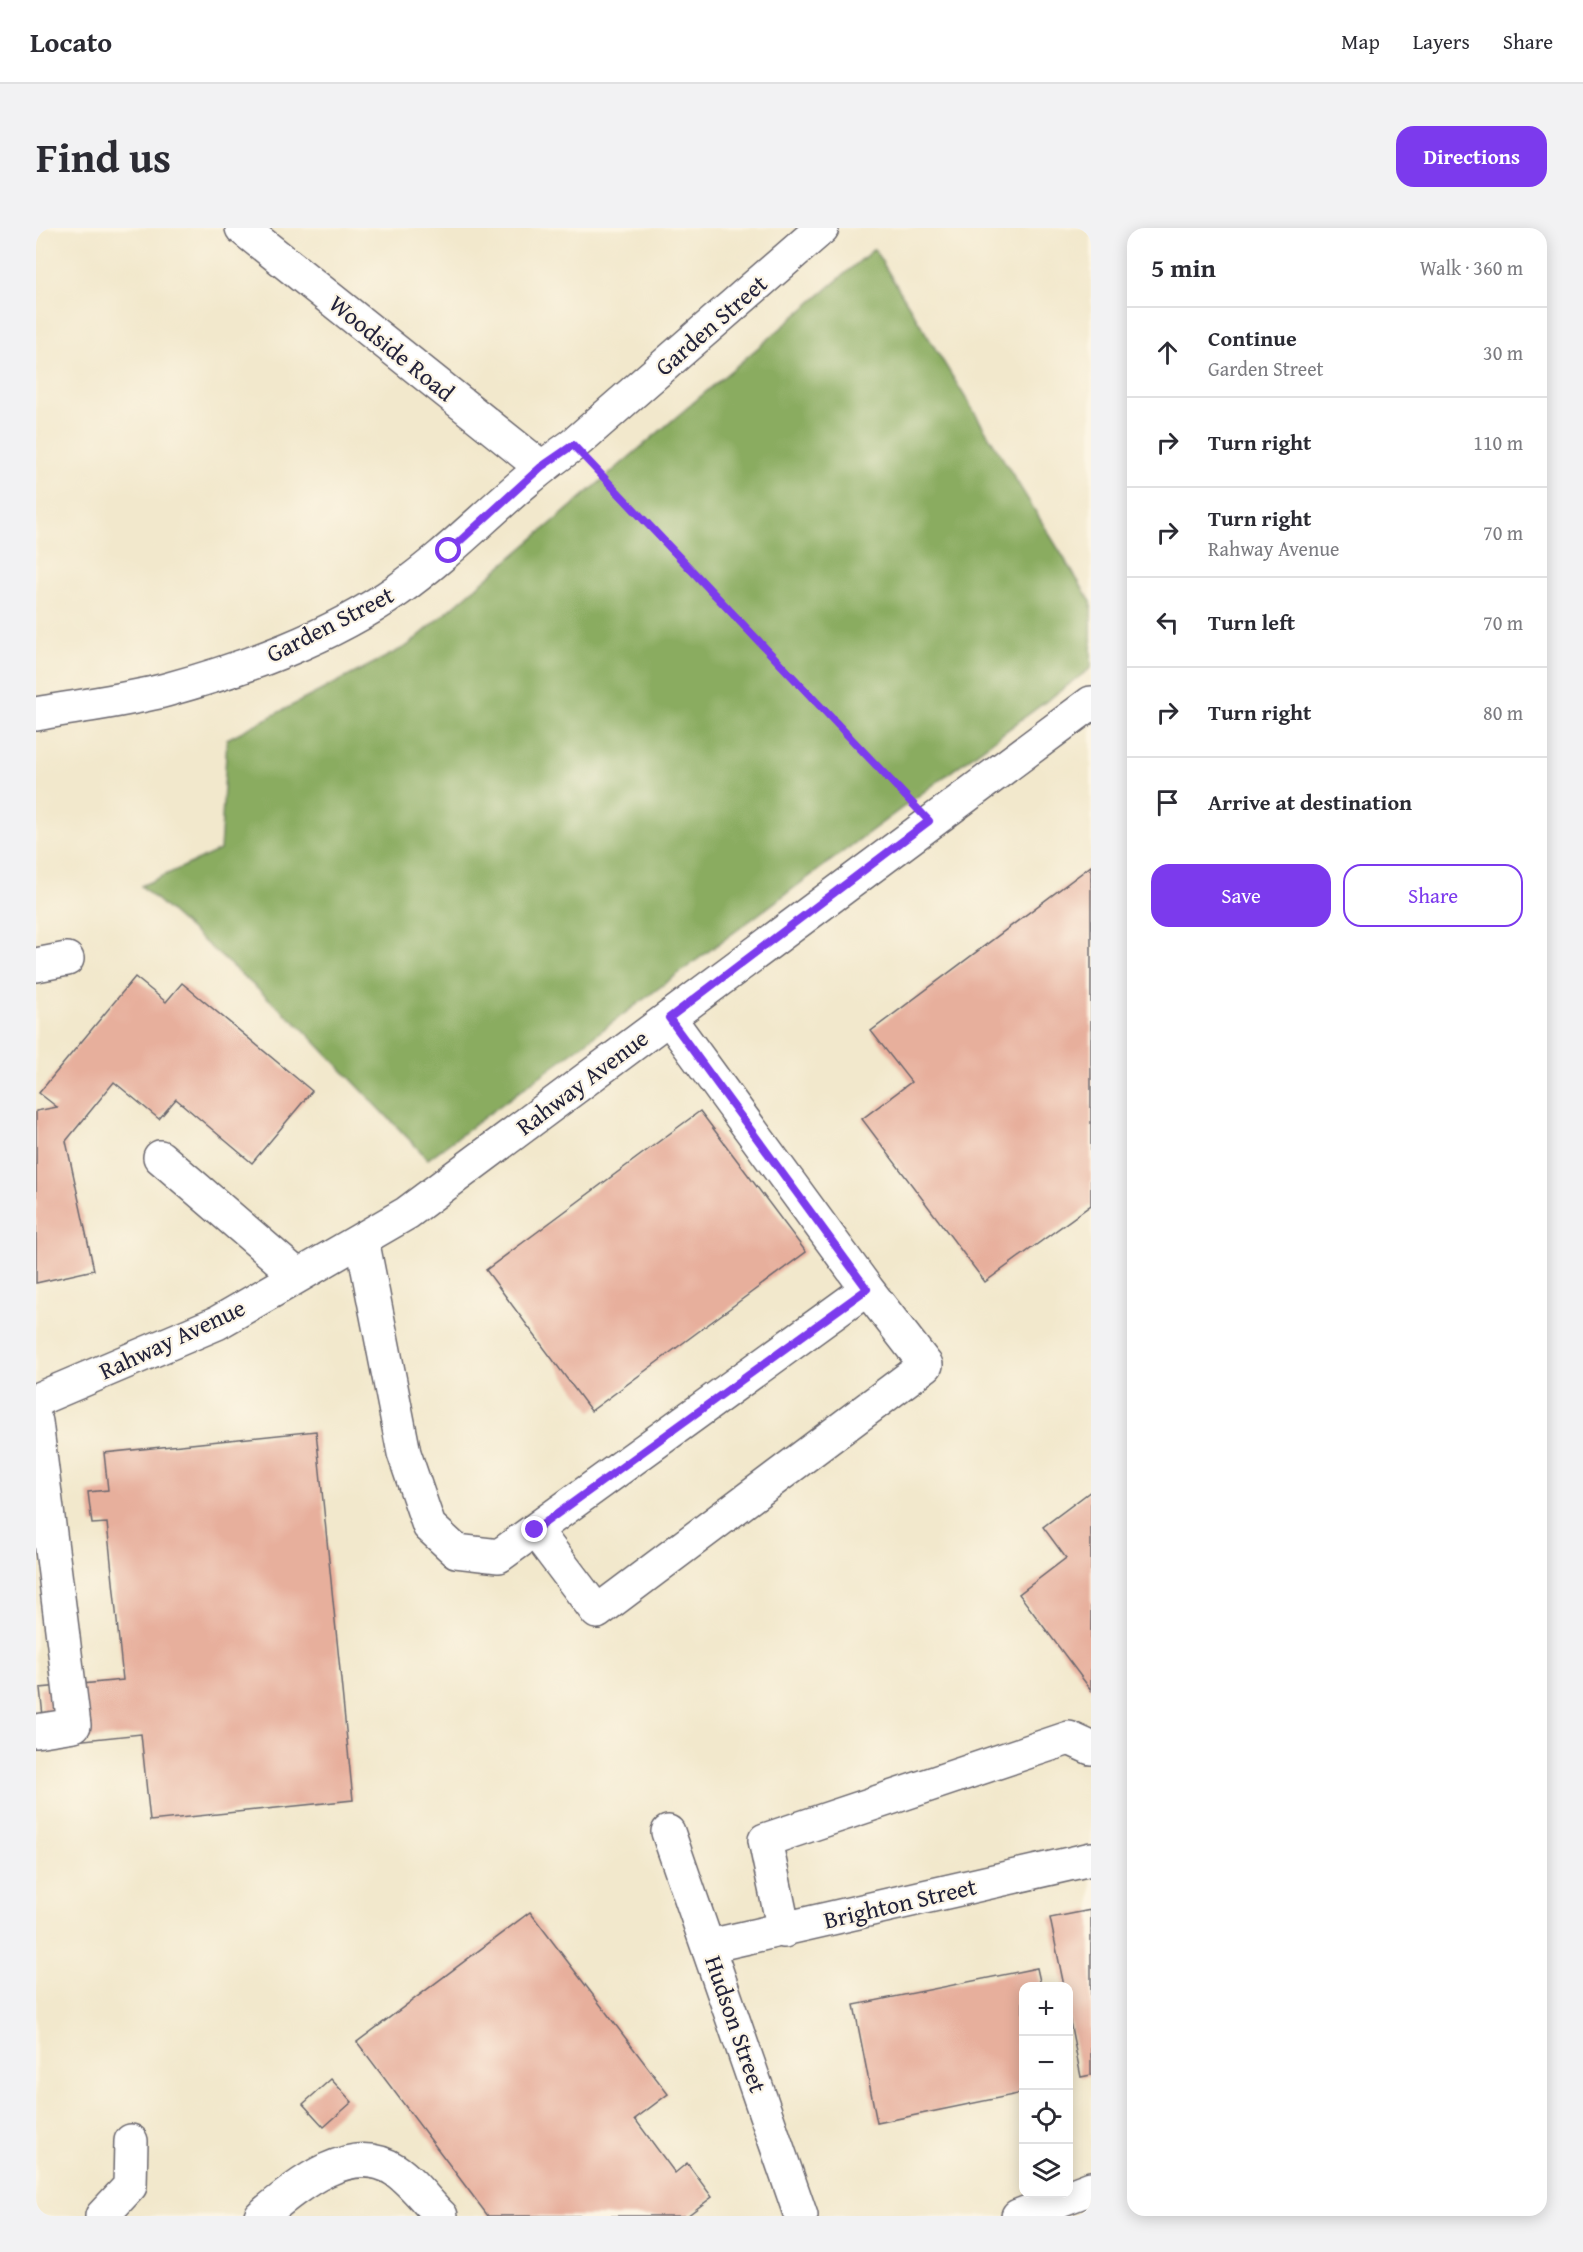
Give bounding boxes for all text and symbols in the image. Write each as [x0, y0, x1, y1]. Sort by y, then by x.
text: Locato [30, 21, 112, 62]
text: Map [1341, 26, 1380, 57]
text: Layers [1413, 26, 1470, 57]
text: Share [1503, 26, 1553, 57]
text: Find us [36, 126, 171, 187]
button: Directions [1396, 126, 1547, 187]
text: 5 min [1151, 248, 1216, 287]
text: Walk · 360 m [1420, 253, 1523, 282]
street label: Garden Street [647, 266, 775, 384]
street label: Woodside Road [322, 286, 462, 410]
text: Continue [1208, 322, 1297, 354]
icon: ahead [1151, 336, 1184, 369]
text: 30 m [1483, 338, 1523, 367]
text: Garden Street [1208, 354, 1324, 383]
icon: right [1151, 426, 1184, 459]
text: Turn right [1208, 426, 1311, 458]
text: 110 m [1473, 428, 1523, 457]
text: Turn right [1208, 502, 1311, 534]
icon: right [1151, 516, 1184, 549]
text: 70 m [1483, 518, 1523, 547]
text: Rahway Avenue [1208, 534, 1339, 563]
route start [435, 537, 461, 563]
street label: Garden Street [260, 577, 400, 671]
icon: left [1151, 606, 1184, 639]
text: Turn left [1208, 606, 1295, 638]
text: 70 m [1483, 608, 1523, 637]
icon: right [1151, 696, 1184, 729]
text: Turn right [1208, 696, 1311, 728]
text: 80 m [1483, 698, 1523, 727]
icon: arrive [1151, 786, 1184, 819]
text: Arrive at destination [1208, 786, 1412, 818]
button: Save [1151, 864, 1331, 927]
button: Share [1343, 864, 1523, 927]
street label: Rahway Avenue [509, 1021, 655, 1143]
street label: Rahway Avenue [93, 1290, 251, 1388]
route end [521, 1516, 547, 1542]
street label: Brighton Street [820, 1868, 980, 1938]
street label: Hudson Street [696, 1951, 776, 2098]
map controls [1019, 1982, 1073, 2198]
button: + [1019, 1982, 1073, 2036]
button: − [1019, 2036, 1073, 2090]
button: locate [1019, 2090, 1073, 2144]
button: layers [1019, 2144, 1073, 2198]

